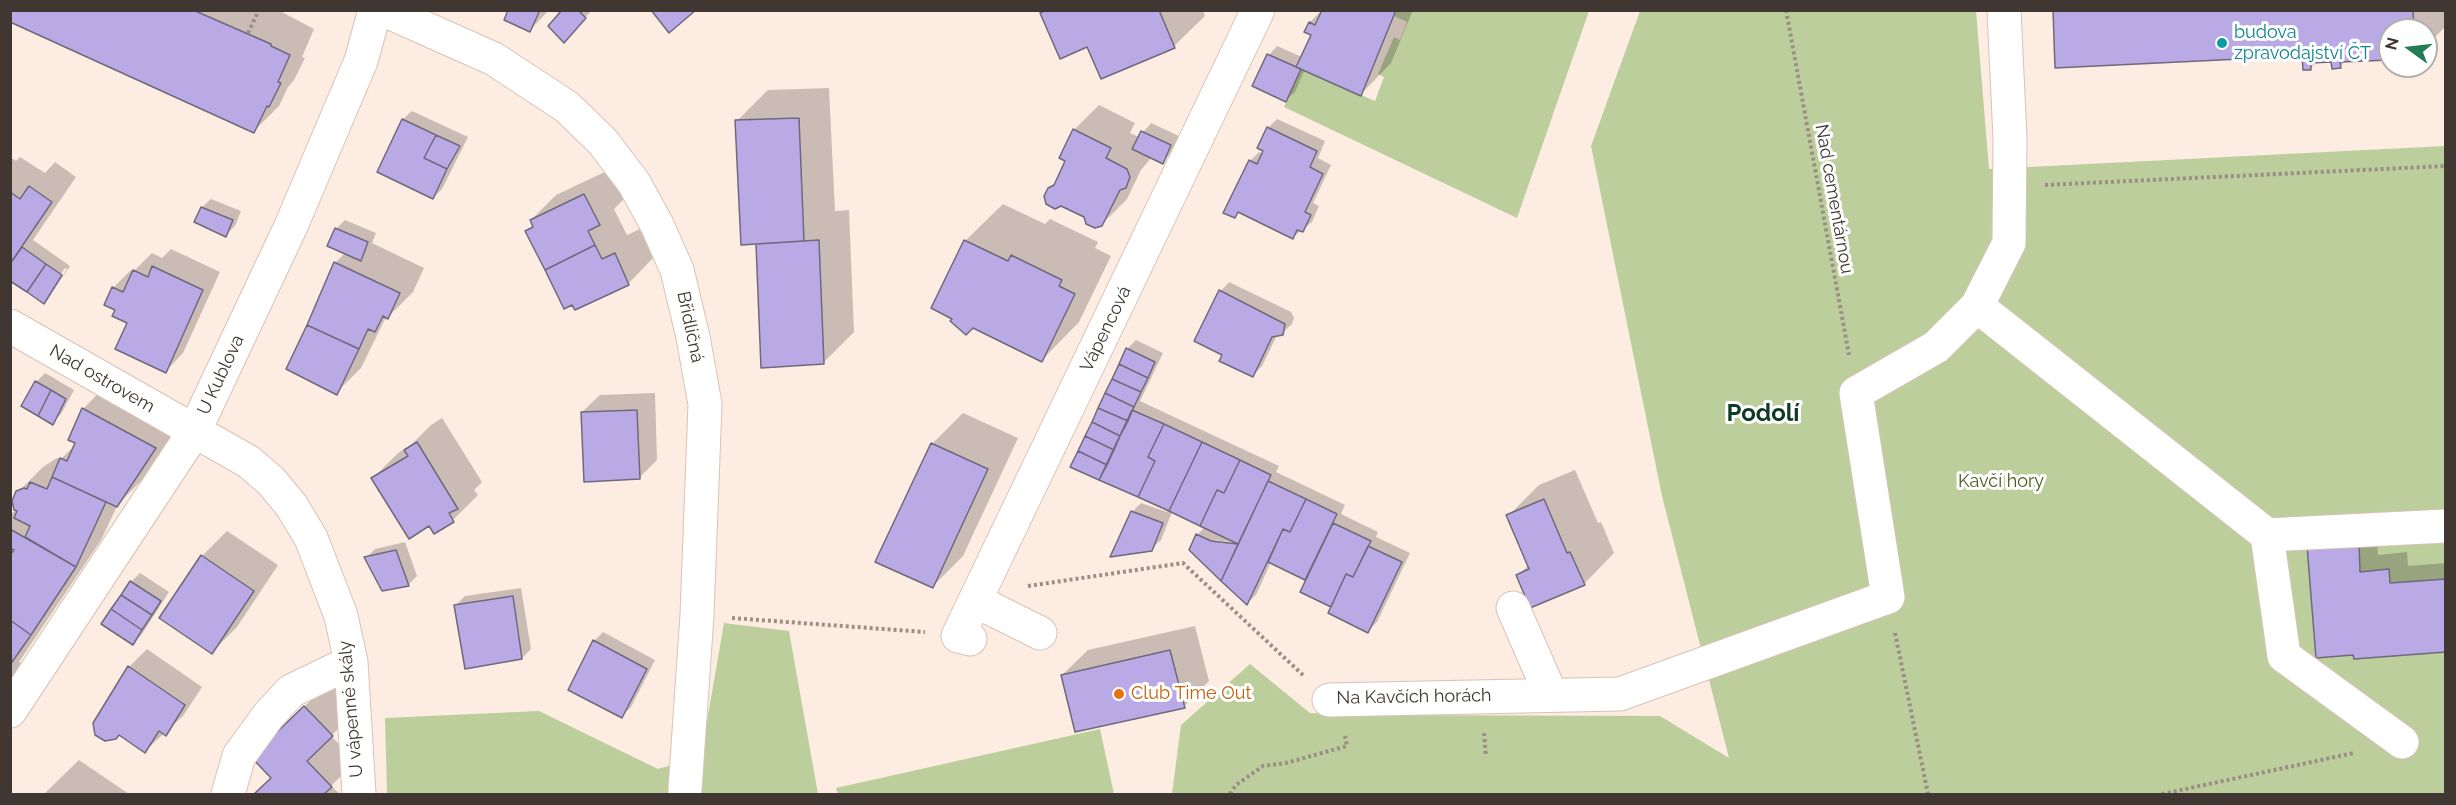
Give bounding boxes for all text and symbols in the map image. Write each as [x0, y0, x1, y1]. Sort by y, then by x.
north arrow [2378, 18, 2438, 78]
place label: budova zpravodajství ČT [2234, 22, 2371, 64]
text: N [2381, 35, 2403, 52]
marker: budova zpravodajství ČT [2215, 36, 2229, 50]
street label: Nad cementárnou [1810, 123, 1858, 275]
street label: Vápencová [1076, 283, 1136, 375]
street label: Břidličná [672, 289, 708, 365]
street label: U Kublova [193, 332, 249, 418]
street label: Nad ostrovem [46, 340, 158, 418]
district label: Podolí [1727, 400, 1799, 428]
park label: Kavčí hory [1958, 471, 2044, 493]
street label: U vápenné skály [334, 640, 368, 778]
place label: Club Time Out [1131, 683, 1251, 705]
street label: Na Kavčích horách [1336, 685, 1492, 709]
marker: Club Time Out [1112, 687, 1126, 701]

